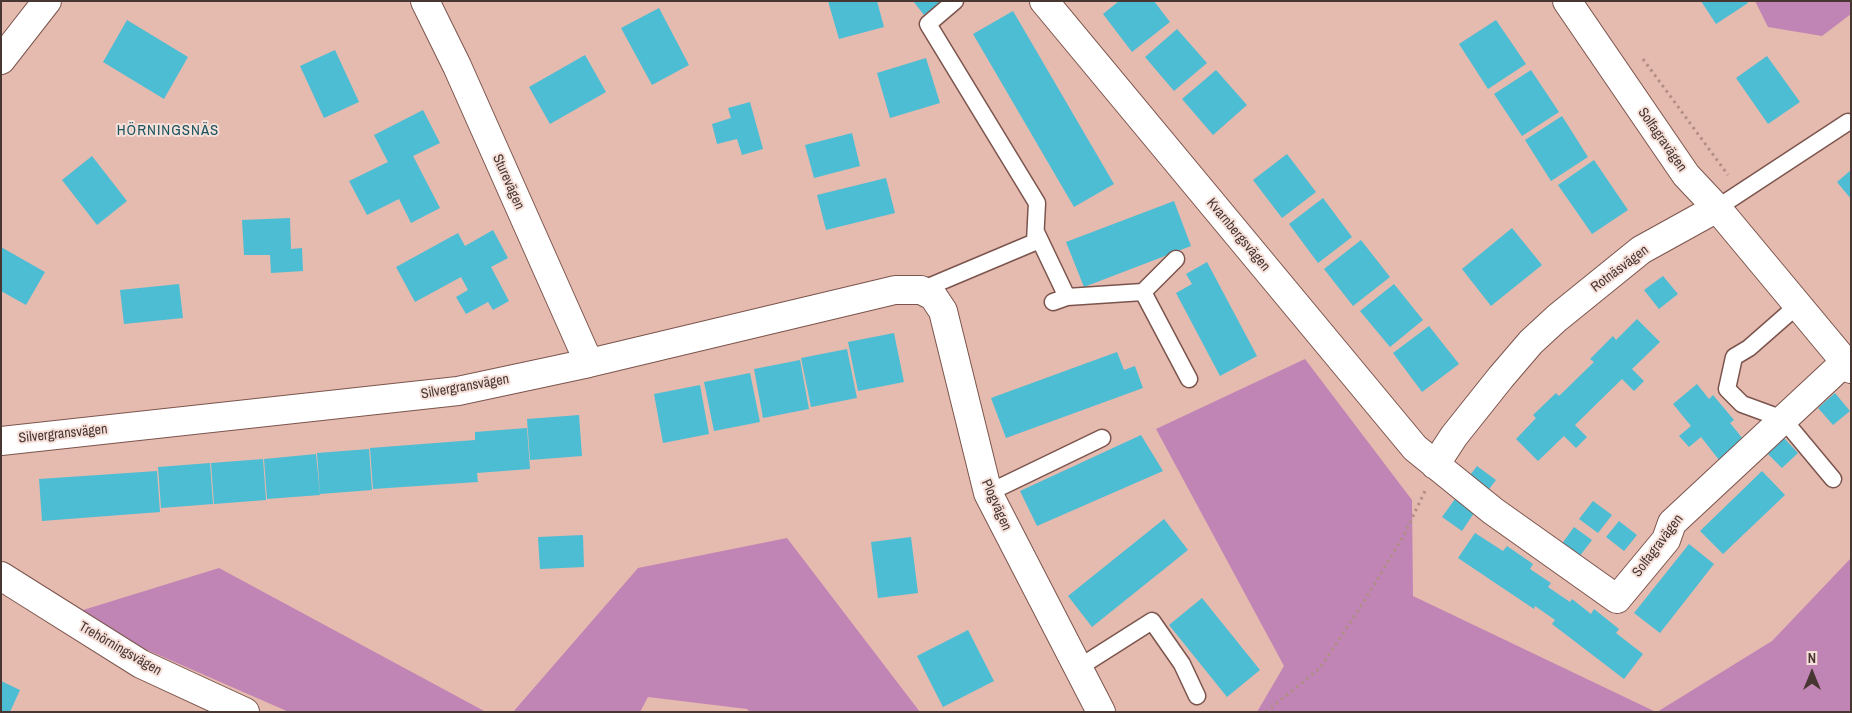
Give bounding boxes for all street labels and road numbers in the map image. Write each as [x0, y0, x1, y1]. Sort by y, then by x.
street label: Solfagravägen [1634, 105, 1690, 175]
street label: Sturevägen [488, 152, 528, 212]
street label: Kvarnbergsvägen [1203, 195, 1273, 275]
street label: Rotnäsvägen [1588, 242, 1652, 296]
street label: Silvergransvägen [420, 371, 510, 403]
street label: Silvergransvägen [18, 421, 108, 447]
street label: Plogvägen [977, 477, 1015, 533]
street label: Solfagravägen [1629, 511, 1687, 581]
street label: Trehörningsvägen [76, 619, 164, 679]

